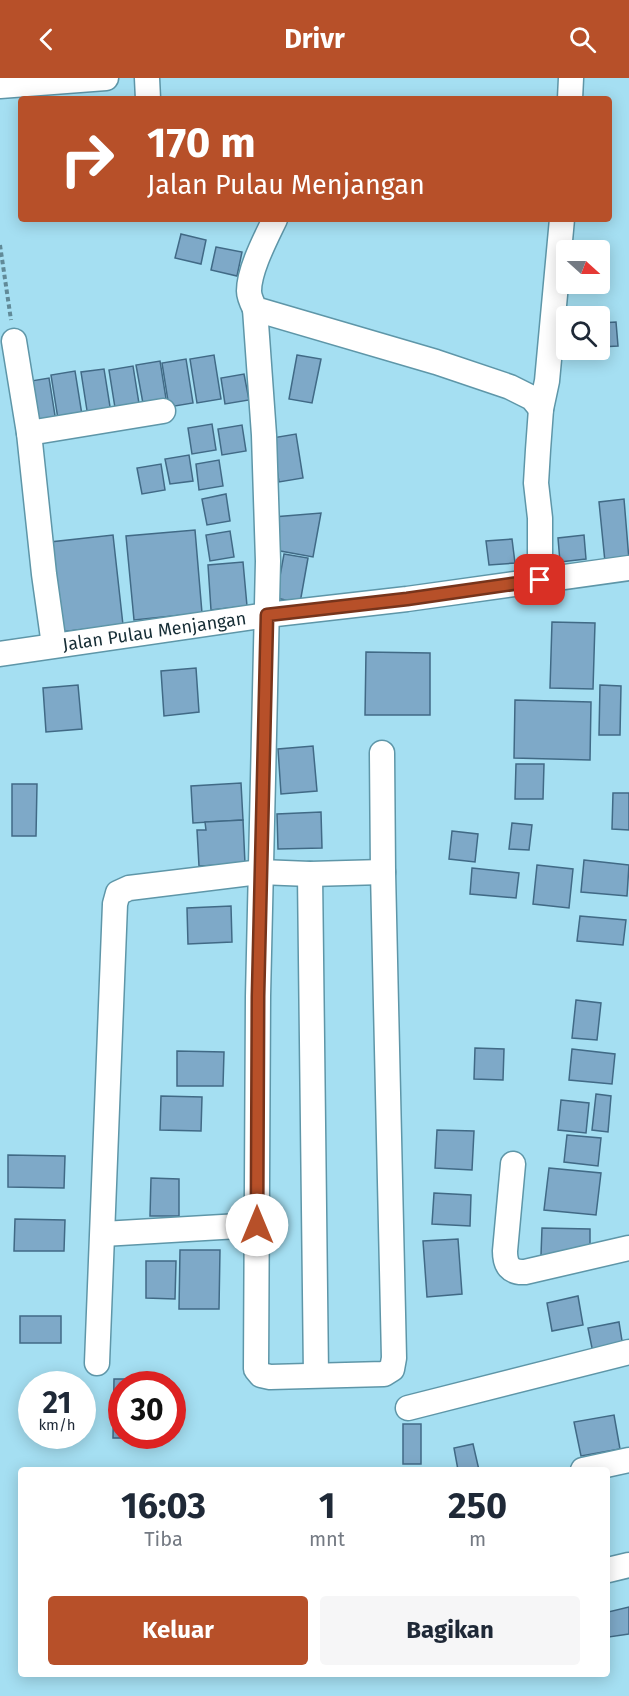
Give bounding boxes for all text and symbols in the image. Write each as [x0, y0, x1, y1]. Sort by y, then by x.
icon: back [30, 23, 63, 56]
text: Drivr [284, 23, 345, 55]
icon: search [566, 23, 599, 56]
text: 170 m [147, 118, 256, 168]
icon: right [48, 120, 126, 198]
text: Jalan Pulau Menjangan [147, 169, 425, 201]
north arrow [556, 240, 610, 294]
map controls [556, 240, 610, 360]
button: search [556, 306, 610, 360]
pin [514, 554, 565, 605]
icon: arrive [523, 563, 556, 596]
street label: Jalan Pulau Menjangan [61, 607, 248, 656]
position arrow [225, 1193, 289, 1257]
speed limit sign: 30 [108, 1371, 186, 1449]
text: 21 [43, 1385, 71, 1421]
text: km/h [38, 1416, 76, 1434]
text: 16:03 [121, 1484, 206, 1528]
text: 1 [319, 1484, 335, 1528]
text: 250 [448, 1484, 507, 1528]
text: Tiba [144, 1527, 183, 1551]
text: mnt [309, 1527, 345, 1551]
text: m [469, 1527, 486, 1551]
button: Keluar [48, 1596, 308, 1665]
button: Bagikan [320, 1596, 580, 1665]

